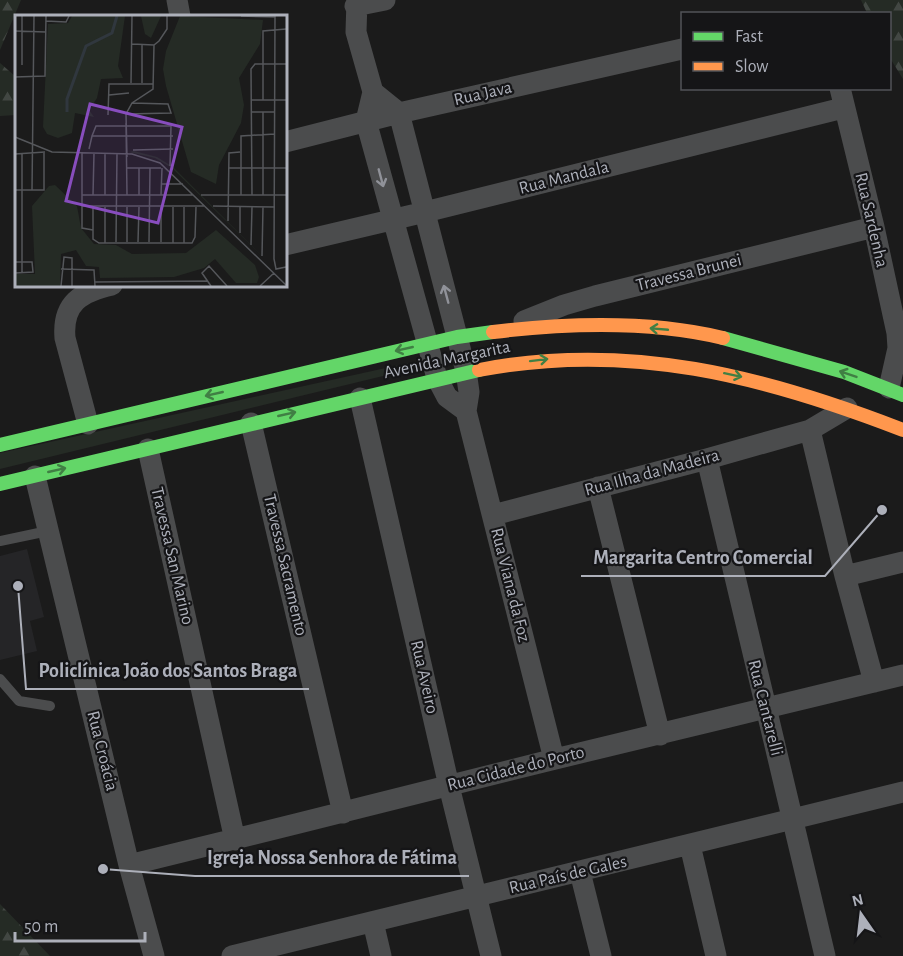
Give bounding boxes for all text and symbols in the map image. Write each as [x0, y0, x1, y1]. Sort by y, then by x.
legend [681, 12, 891, 90]
inset map [15, 15, 286, 286]
text: Fast [735, 28, 763, 46]
text: Slow [735, 58, 768, 76]
street label: Rua Java [452, 79, 514, 109]
street label: Rua Mandala [517, 158, 611, 198]
one-way arrow [376, 168, 387, 187]
street label: Rua Sardenha [851, 171, 891, 269]
street label: Travessa Brunei [634, 251, 744, 295]
one-way arrow [440, 285, 452, 304]
one-way arrow [650, 323, 670, 334]
street label: Avenida Margarita [382, 338, 512, 382]
one-way arrow [394, 344, 413, 356]
one-way arrow [529, 354, 549, 365]
one-way arrow [839, 368, 858, 379]
one-way arrow [723, 370, 742, 382]
one-way arrow [205, 389, 224, 401]
one-way arrow [277, 408, 296, 420]
street label: Rua Ilha da Madeira [583, 446, 721, 500]
one-way arrow [47, 464, 66, 476]
street label: Travessa San Marino [147, 485, 197, 627]
street label: Travessa Sacramento [260, 492, 310, 638]
street label: Rua Viana da Foz [487, 526, 533, 644]
callout: Margarita Centro Comercial [581, 538, 825, 576]
text: Margarita Centro Comercial [593, 548, 813, 568]
street label: Rua Aveiro [407, 639, 441, 716]
callout: Policlínica João dos Santos Braga [26, 651, 309, 689]
street label: Rua Cantarelli [744, 658, 786, 758]
text: Policlínica João dos Santos Braga [39, 661, 298, 681]
street label: Rua Croácia [83, 709, 121, 793]
street label: Rua Cidade do Porto [446, 743, 587, 795]
callout: Igreja Nossa Senhora de Fátima [195, 838, 469, 876]
text: Igreja Nossa Senhora de Fátima [207, 848, 457, 868]
street label: Rua País de Gales [507, 853, 629, 897]
north arrow [831, 884, 891, 944]
text: N [850, 891, 865, 910]
scale bar [15, 905, 146, 943]
text: 50 m [24, 918, 58, 936]

